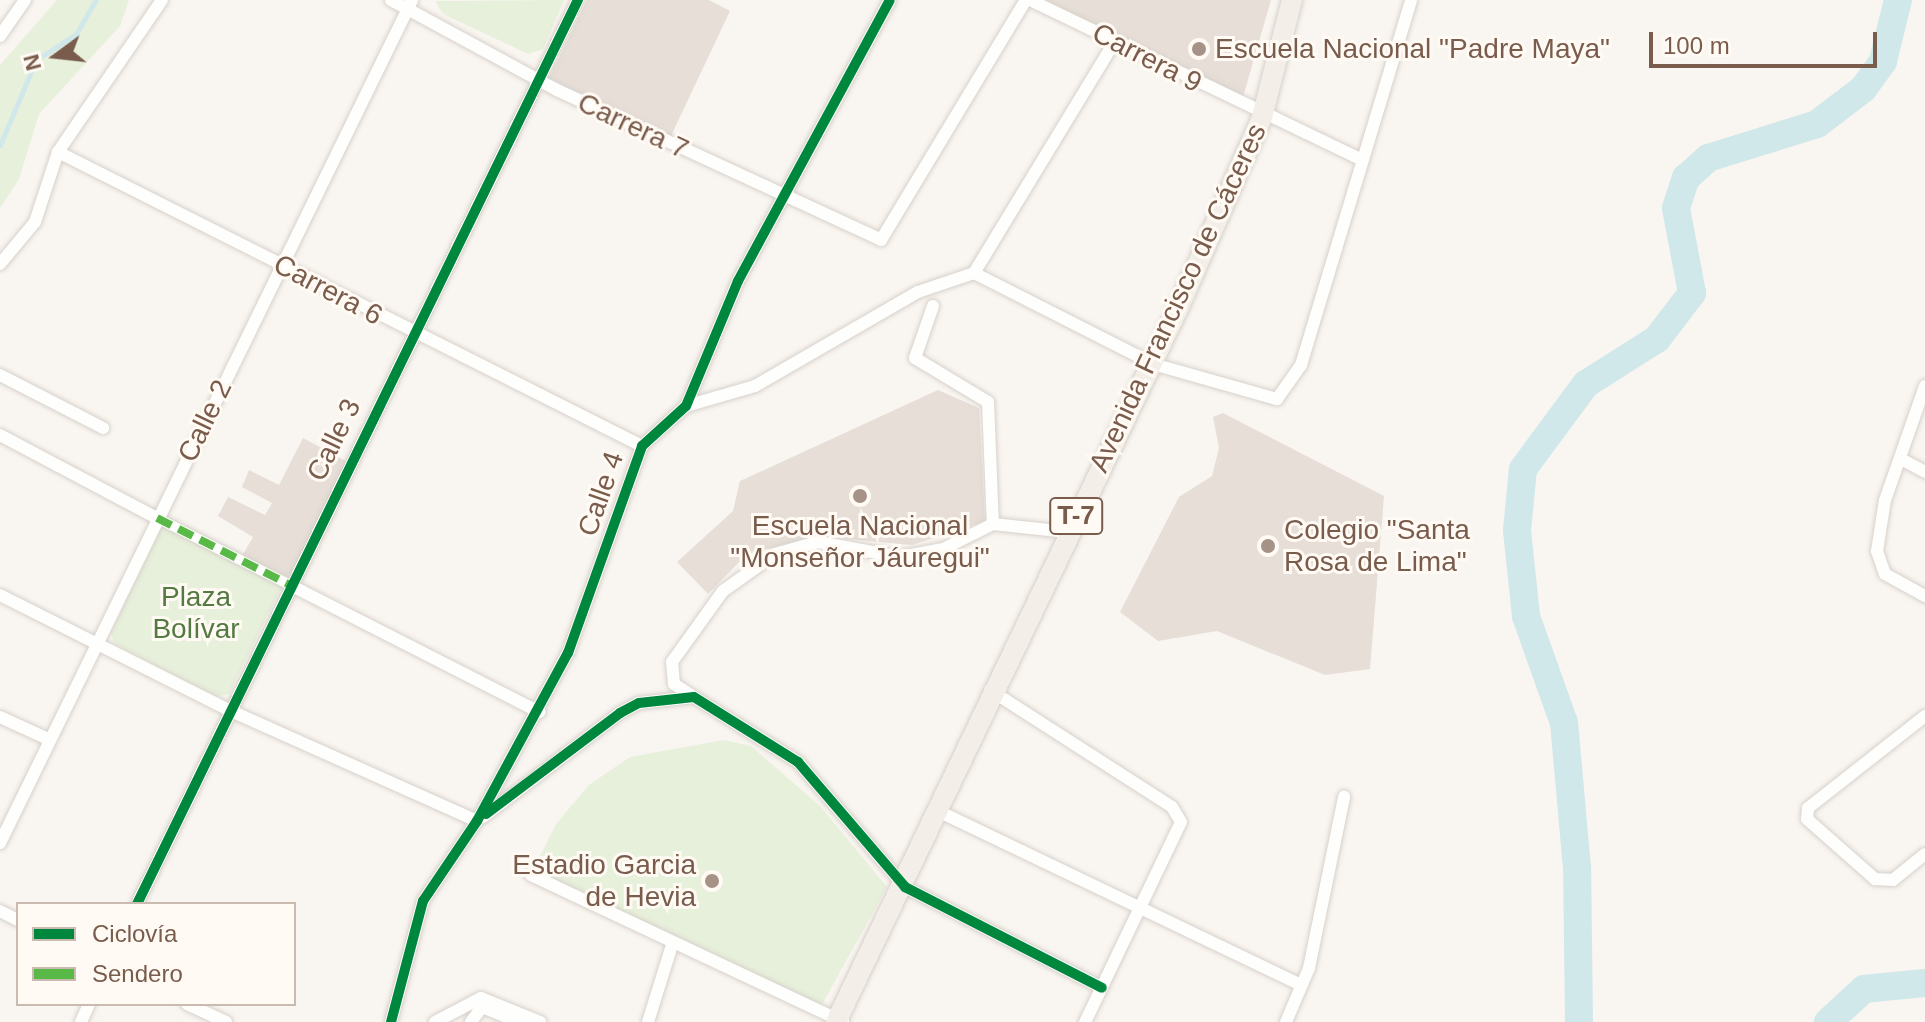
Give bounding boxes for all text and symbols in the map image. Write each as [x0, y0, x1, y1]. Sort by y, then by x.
north arrow [16, 16, 96, 96]
street label: Carrera 9 [1087, 16, 1207, 100]
scale bar [1653, 16, 1881, 66]
place label: Escuela Nacional "Padre Maya" [1215, 32, 1610, 66]
text: 100 m [1663, 32, 1730, 59]
marker: Escuela Nacional "Padre Maya" [1190, 40, 1208, 58]
text: N [18, 51, 46, 73]
street label: Carrera 7 [572, 86, 694, 166]
street label: Avenida Francisco de Cáceres [1082, 118, 1274, 478]
street label: Carrera 6 [268, 247, 388, 333]
street label: Calle 2 [171, 374, 239, 468]
street label: Calle 3 [300, 393, 368, 487]
street label: Calle 4 [571, 447, 631, 541]
marker: Escuela Nacional "Monseñor Jáuregui" [851, 487, 869, 505]
road number: T-7 [1048, 494, 1104, 538]
place label: Escuela Nacional "Monseñor Jáuregui" [730, 509, 990, 575]
place label: Colegio "Santa Rosa de Lima" [1284, 513, 1470, 579]
marker: Colegio "Santa Rosa de Lima" [1259, 537, 1277, 555]
park label: Plaza Bolívar [152, 580, 240, 646]
place label: Estadio Garcia de Hevia [512, 848, 696, 914]
marker: Estadio Garcia de Hevia [703, 872, 721, 890]
legend [16, 902, 296, 1006]
text: Ciclovía [92, 920, 177, 947]
text: Sendero [92, 960, 183, 987]

